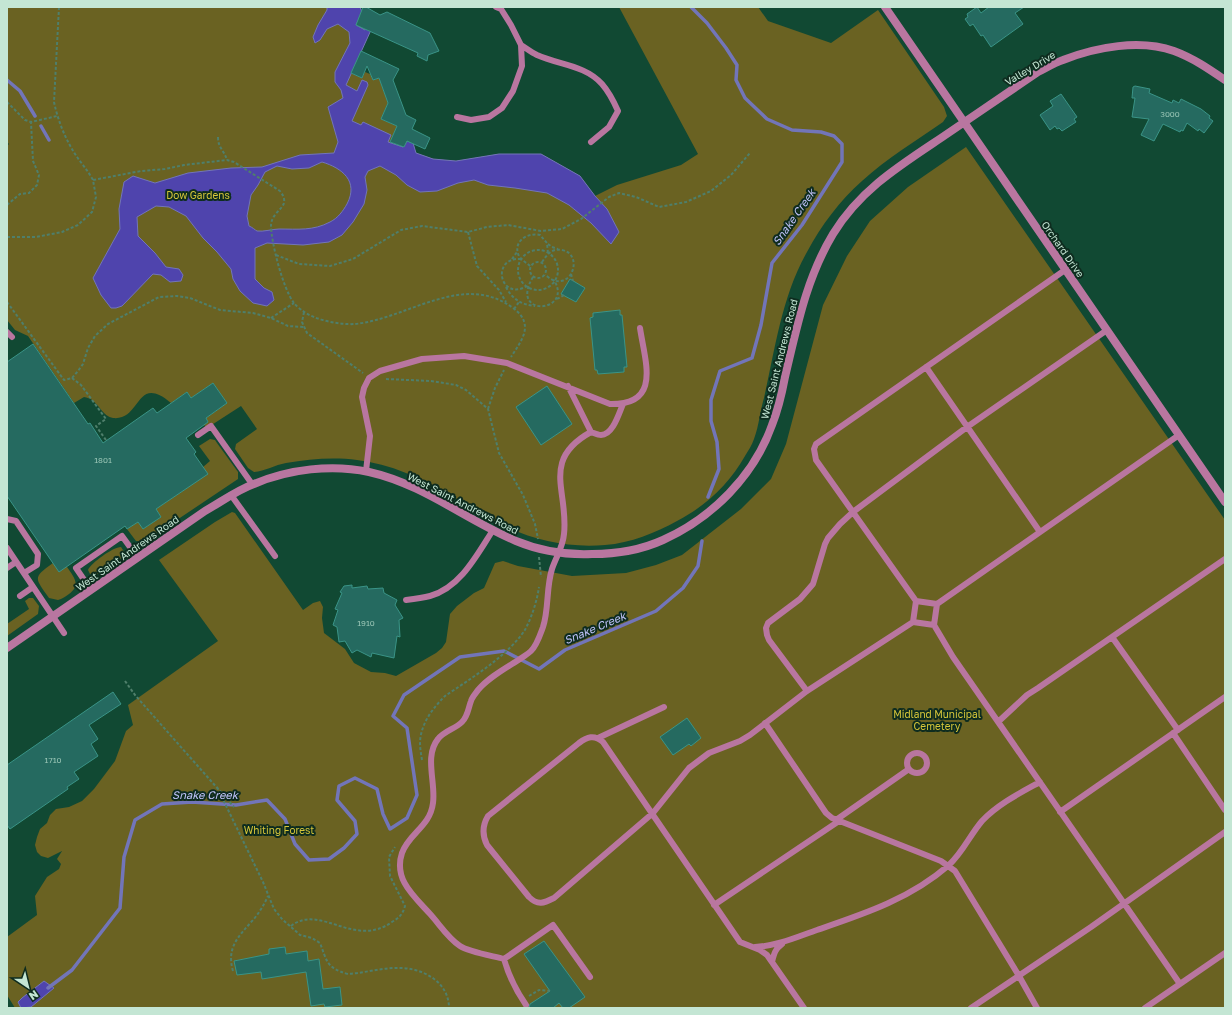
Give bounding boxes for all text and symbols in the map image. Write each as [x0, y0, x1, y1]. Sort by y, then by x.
street label: Valley Drive [1003, 48, 1057, 88]
house number: 3000 [1160, 109, 1180, 119]
water label: Snake Creek [769, 185, 819, 247]
park label: Dow Gardens [166, 189, 230, 201]
street label: Orchard Drive [1039, 219, 1087, 280]
street label: West Saint Andrews Road [758, 298, 800, 420]
house number: 1801 [94, 455, 112, 465]
street label: West Saint Andrews Road [405, 470, 521, 536]
street label: West Saint Andrews Road [73, 513, 181, 593]
water label: Snake Creek [562, 608, 629, 646]
house number: 1910 [357, 618, 375, 628]
park label: Midland Municipal Cemetery [893, 708, 981, 732]
house number: 1710 [45, 755, 62, 765]
water label: Snake Creek [172, 788, 240, 801]
park label: Whiting Forest [244, 824, 314, 836]
north arrow [8, 967, 48, 1007]
text: N [27, 988, 41, 1003]

